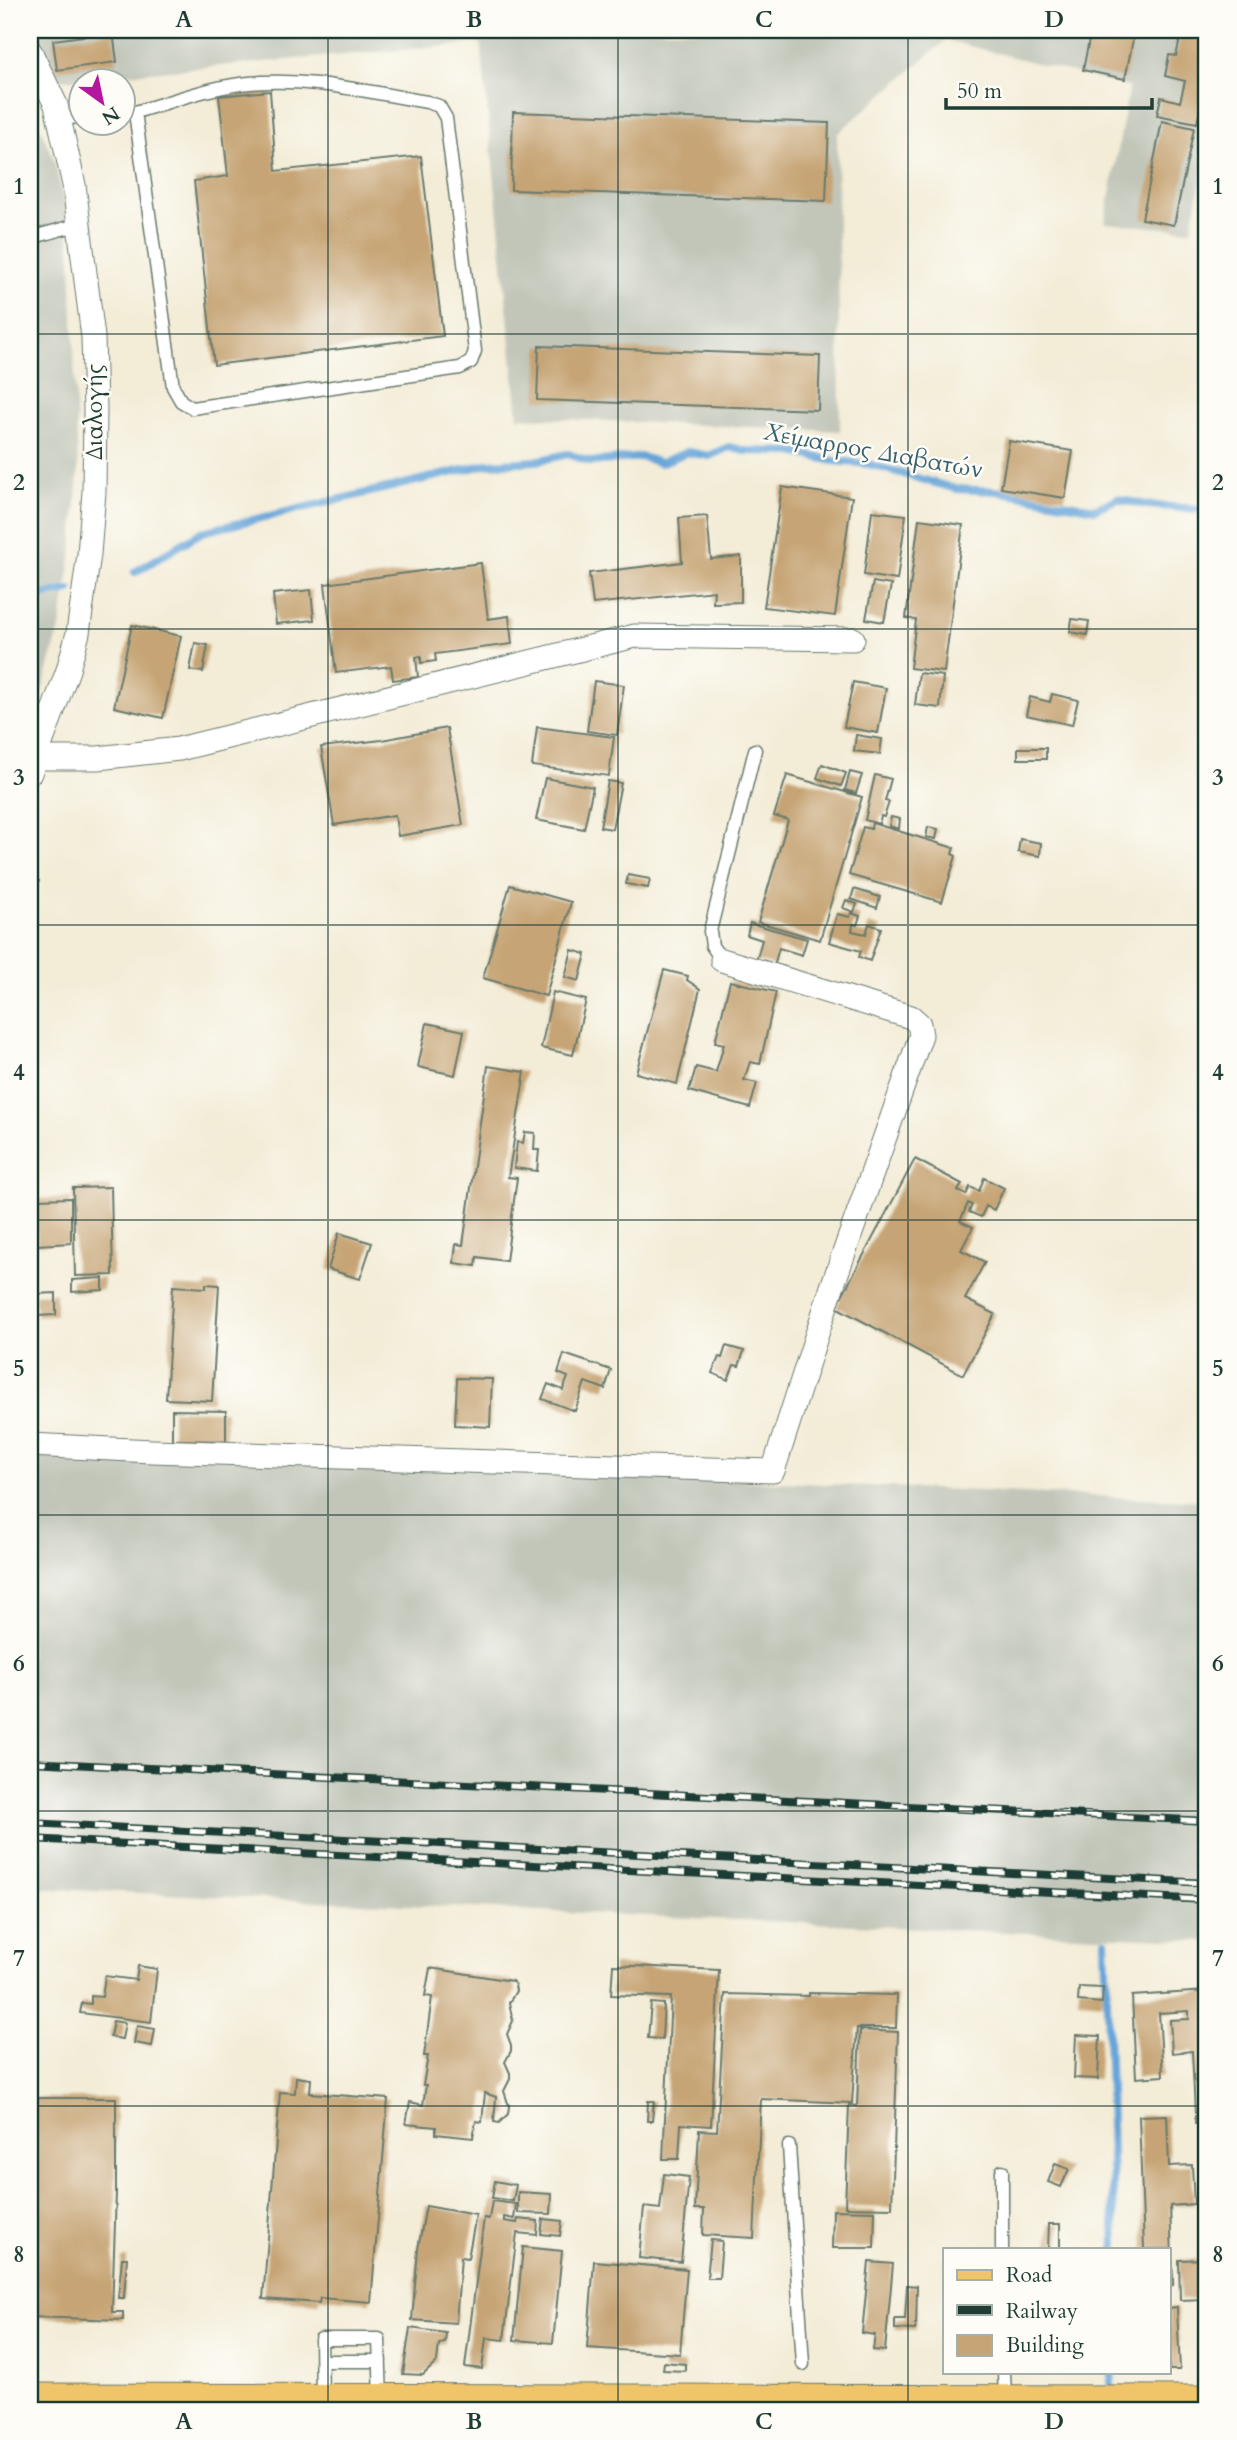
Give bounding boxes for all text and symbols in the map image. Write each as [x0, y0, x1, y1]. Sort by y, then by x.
text: A [175, 4, 193, 35]
text: B [466, 4, 482, 35]
text: C [755, 4, 773, 35]
text: D [1044, 4, 1064, 35]
north arrow [66, 66, 136, 136]
scale bar [946, 66, 1153, 110]
text: 50 m [957, 77, 1002, 106]
text: N [96, 100, 125, 131]
text: 1 [13, 171, 25, 202]
text: 1 [1212, 171, 1224, 202]
street label: Διαλογής [79, 364, 110, 460]
water label: Χείμαρρος Διαβατών [761, 415, 985, 487]
text: 2 [13, 467, 25, 498]
text: 2 [1212, 467, 1224, 498]
text: 3 [13, 762, 25, 793]
text: 3 [1212, 762, 1224, 793]
text: 4 [13, 1057, 25, 1088]
text: 4 [1212, 1057, 1224, 1088]
text: 5 [13, 1353, 25, 1384]
text: 5 [1212, 1353, 1224, 1384]
text: 6 [13, 1648, 25, 1679]
text: 6 [1212, 1648, 1224, 1679]
text: 7 [13, 1943, 25, 1974]
text: 7 [1212, 1943, 1224, 1974]
text: 8 [13, 2239, 25, 2270]
text: 8 [1212, 2239, 1224, 2270]
legend [943, 2248, 1170, 2374]
text: Road [1006, 2261, 1052, 2290]
text: Railway [1006, 2297, 1078, 2326]
text: Building [1006, 2331, 1084, 2360]
text: A [175, 2406, 193, 2437]
text: B [466, 2406, 482, 2437]
text: C [755, 2406, 773, 2437]
text: D [1044, 2406, 1064, 2437]

